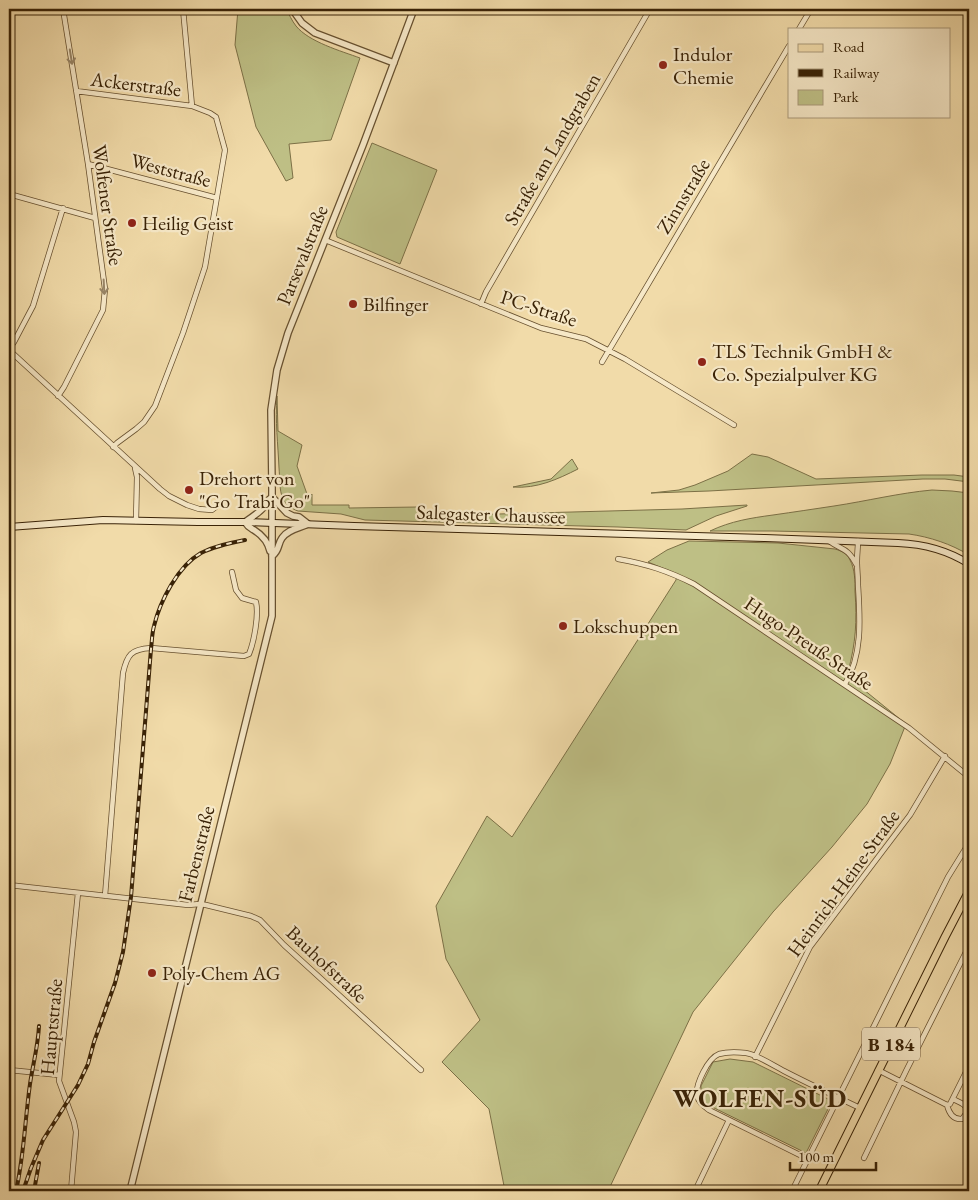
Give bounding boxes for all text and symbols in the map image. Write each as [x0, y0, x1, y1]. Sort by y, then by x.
legend [788, 28, 950, 118]
text: Road [833, 37, 865, 56]
place label: Indulor Chemie [673, 41, 734, 90]
one-way arrow [66, 49, 76, 65]
marker: Indulor Chemie [657, 59, 669, 71]
text: Railway [833, 63, 880, 82]
street label: Ackerstraße [88, 65, 183, 102]
street label: Straße am Landgraben [498, 68, 606, 230]
text: Park [833, 87, 860, 106]
street label: Wolfener Straße [87, 143, 129, 267]
street label: Weststraße [128, 147, 214, 193]
street label: Zinnstraße [650, 153, 716, 238]
street label: Parsevalstraße [270, 201, 334, 309]
place label: Heilig Geist [142, 210, 234, 236]
marker: Heilig Geist [126, 217, 138, 229]
one-way arrow [100, 278, 109, 294]
street label: PC-Straße [497, 283, 581, 333]
place label: Bilfinger [363, 291, 429, 317]
marker: Bilfinger [347, 298, 359, 310]
place label: TLS Technik GmbH & Co. Spezialpulver KG [712, 338, 892, 387]
marker: TLS Technik GmbH & Co. Spezialpulver KG [696, 356, 708, 368]
place label: Drehort von "Go Trabi Go" [199, 465, 310, 514]
marker: Drehort von "Go Trabi Go" [183, 484, 195, 496]
street label: Salegaster Chaussee [416, 498, 566, 530]
street label: Hugo-Preuß-Straße [739, 590, 879, 696]
place label: Lokschuppen [573, 613, 679, 639]
marker: Lokschuppen [557, 620, 569, 632]
street label: Farbenstraße [172, 803, 221, 905]
street label: Heinrich-Heine-Straße [781, 804, 905, 962]
street label: Bauhofstraße [281, 920, 373, 1008]
place label: Poly-Chem AG [162, 960, 280, 986]
marker: Poly-Chem AG [146, 967, 158, 979]
street label: Hauptstraße [34, 978, 68, 1076]
road number: B 184 [862, 1028, 920, 1060]
district label: WOLFEN-SÜD [673, 1082, 847, 1114]
scale bar [790, 1140, 877, 1172]
text: 100 m [798, 1147, 835, 1166]

